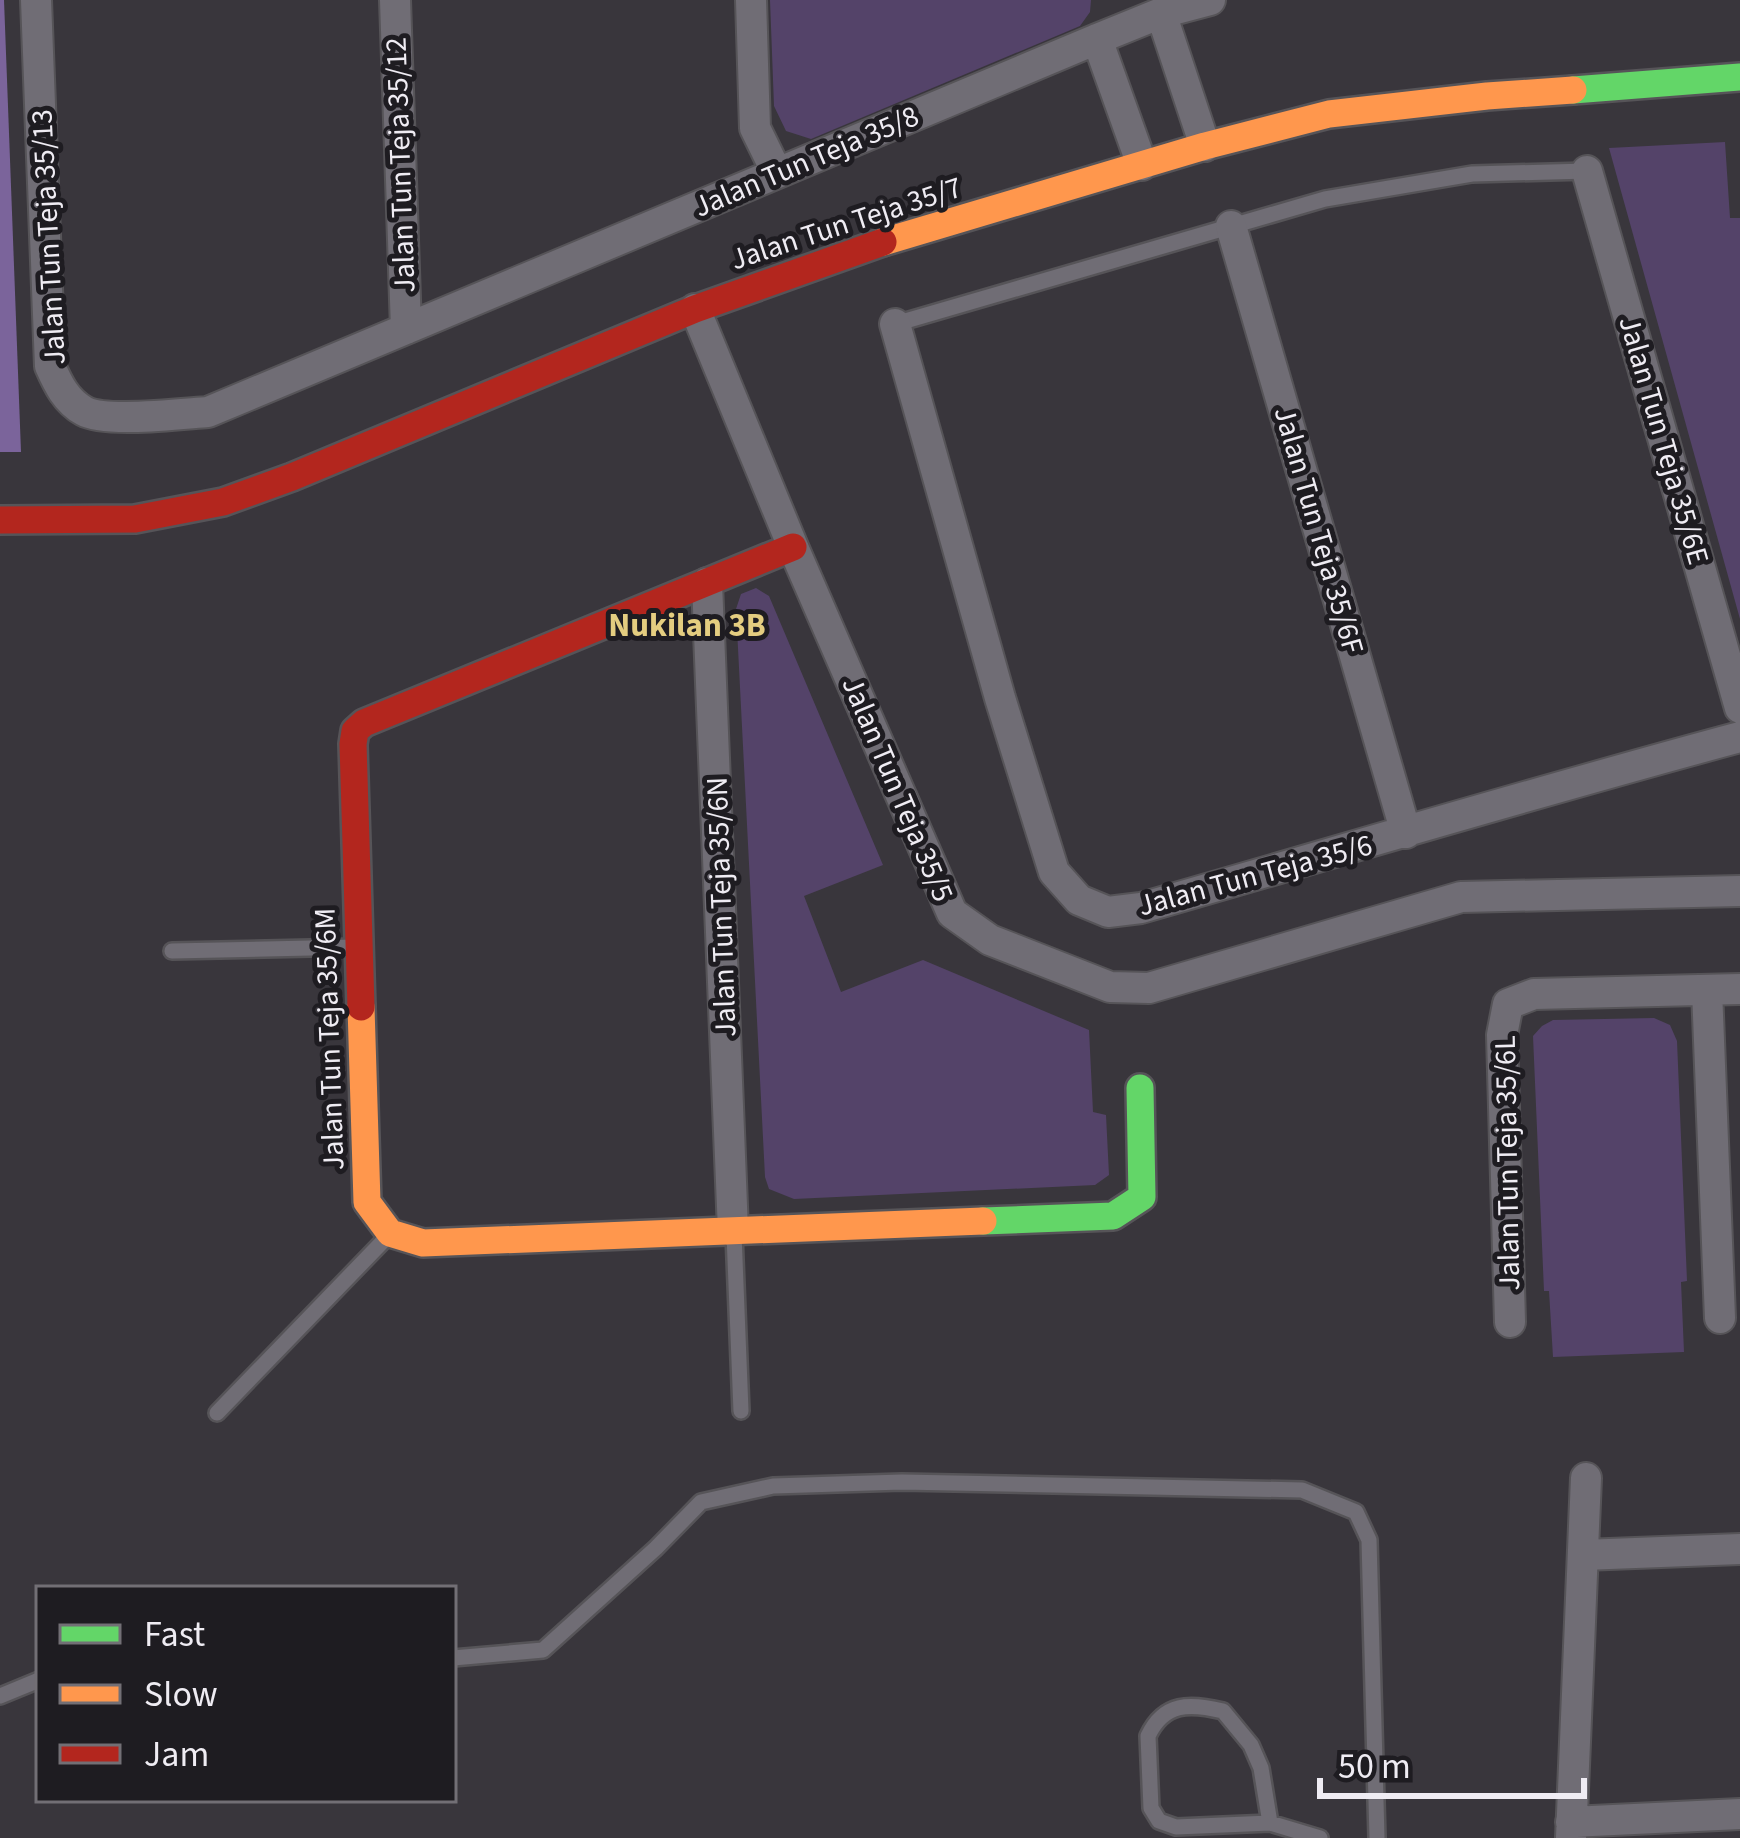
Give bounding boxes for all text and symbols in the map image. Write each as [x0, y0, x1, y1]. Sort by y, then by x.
street label: Jalan Tun Teja 35/12 [375, 36, 426, 294]
street label: Jalan Tun Teja 35/8 [687, 95, 925, 228]
street label: Jalan Tun Teja 35/13 [20, 108, 77, 366]
street label: Jalan Tun Teja 35/7 [725, 166, 967, 281]
street label: Jalan Tun Teja 35/6E [1607, 311, 1720, 569]
street label: Jalan Tun Teja 35/6F [1263, 401, 1374, 659]
district label: Nukilan 3B [608, 602, 766, 649]
street label: Jalan Tun Teja 35/5 [831, 670, 964, 908]
street label: Jalan Tun Teja 35/6N [695, 776, 748, 1038]
street label: Jalan Tun Teja 35/6 [1133, 824, 1377, 927]
street label: Jalan Tun Teja 35/6M [303, 907, 356, 1171]
street label: Jalan Tun Teja 35/6L [1484, 1035, 1531, 1291]
legend [36, 1586, 456, 1802]
text: Fast [144, 1609, 205, 1660]
text: Slow [144, 1669, 218, 1720]
scale bar [1320, 1724, 1584, 1798]
text: Jam [144, 1729, 209, 1780]
text: 50 m [1338, 1741, 1411, 1792]

